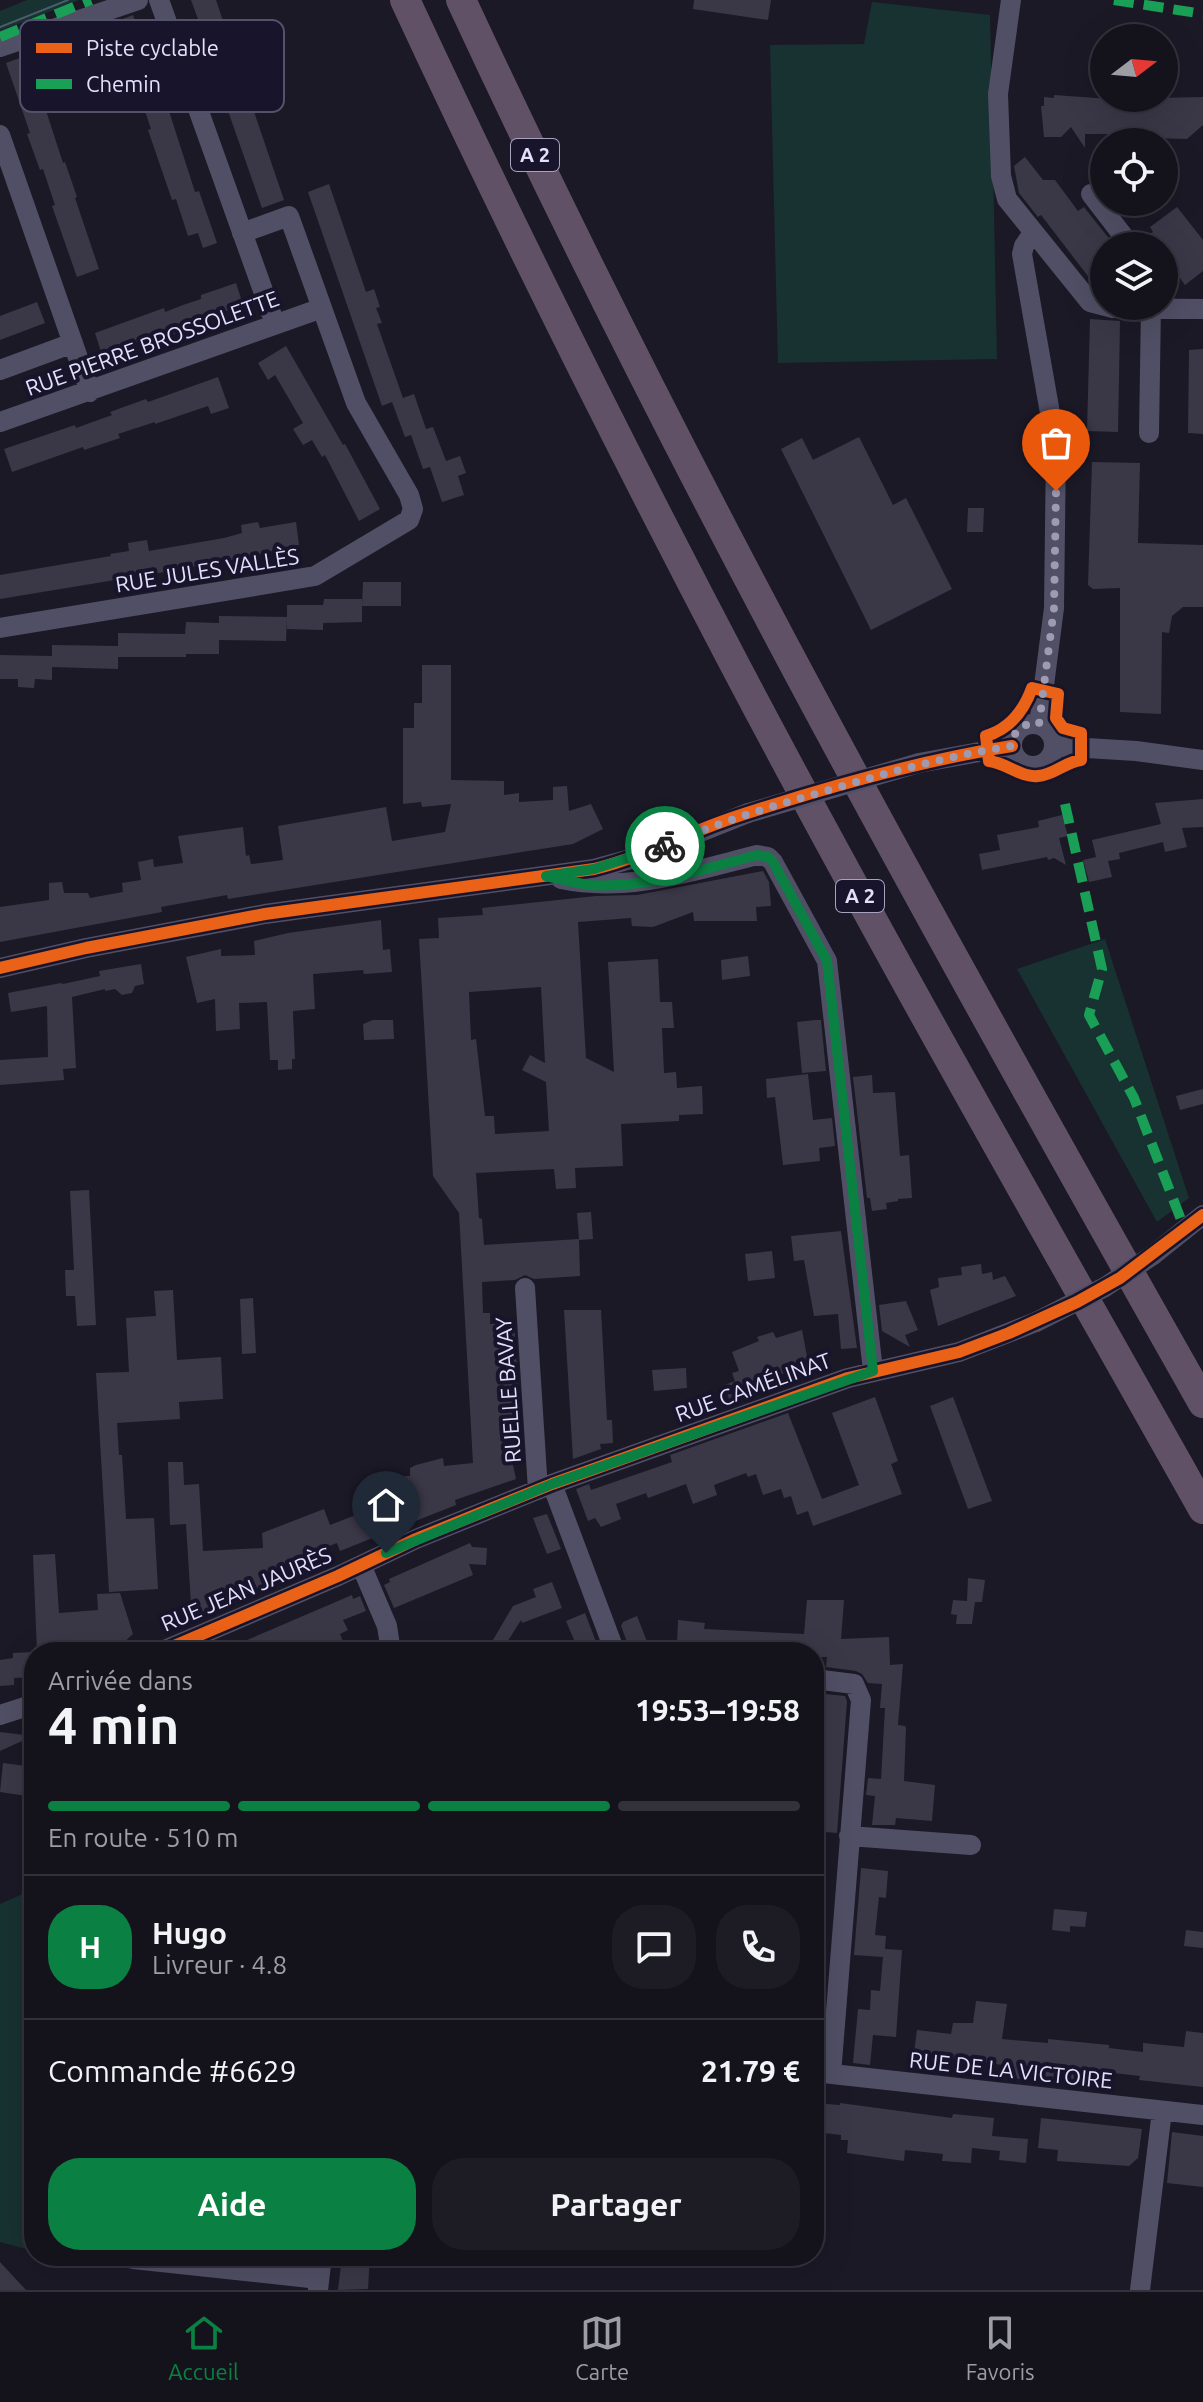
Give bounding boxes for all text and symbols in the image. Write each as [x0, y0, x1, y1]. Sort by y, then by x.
legend [20, 20, 284, 112]
north arrow [1090, 24, 1178, 112]
map controls [1090, 24, 1178, 320]
text: Piste cyclable [86, 35, 219, 60]
text: Chemin [86, 71, 161, 96]
button: locate [1090, 128, 1178, 216]
road number: A 2 [511, 139, 559, 171]
button: layers [1090, 232, 1178, 320]
street label: RUE PIERRE BROSSOLETTE [22, 285, 282, 400]
pin [1022, 409, 1090, 491]
icon: bag [1034, 421, 1078, 465]
street label: RUE JULES VALLÈS [113, 542, 300, 596]
courier [625, 806, 705, 886]
icon: bike [643, 824, 687, 868]
road number: A 2 [836, 880, 884, 912]
street label: RUELLE BAVAY [490, 1316, 525, 1464]
street label: RUE CAMÉLINAT [671, 1346, 834, 1426]
pin [352, 1471, 420, 1553]
icon: home [364, 1483, 408, 1527]
street label: RUE JEAN JAURÈS [157, 1540, 335, 1636]
text: Arrivée dans [48, 1666, 193, 1695]
text: 19:53–19:58 [635, 1693, 800, 1727]
text: 4 min [48, 1696, 179, 1754]
text: En route · 510 m [48, 1823, 238, 1852]
button: chat [612, 1905, 696, 1989]
button: phone [716, 1905, 800, 1989]
text: Hugo [152, 1916, 227, 1950]
text: H [79, 1930, 101, 1964]
text: Livreur · 4.8 [152, 1950, 287, 1979]
street label: RUE DE LA VICTOIRE [908, 2046, 1114, 2093]
text: Commande #6629 [48, 2054, 297, 2088]
text: 21.79 € [701, 2054, 800, 2088]
button: Aide [48, 2158, 416, 2250]
button: Partager [432, 2158, 800, 2250]
tab: Accueil [168, 2311, 239, 2384]
tab: Carte [575, 2311, 629, 2384]
tab: Favoris [966, 2311, 1035, 2384]

